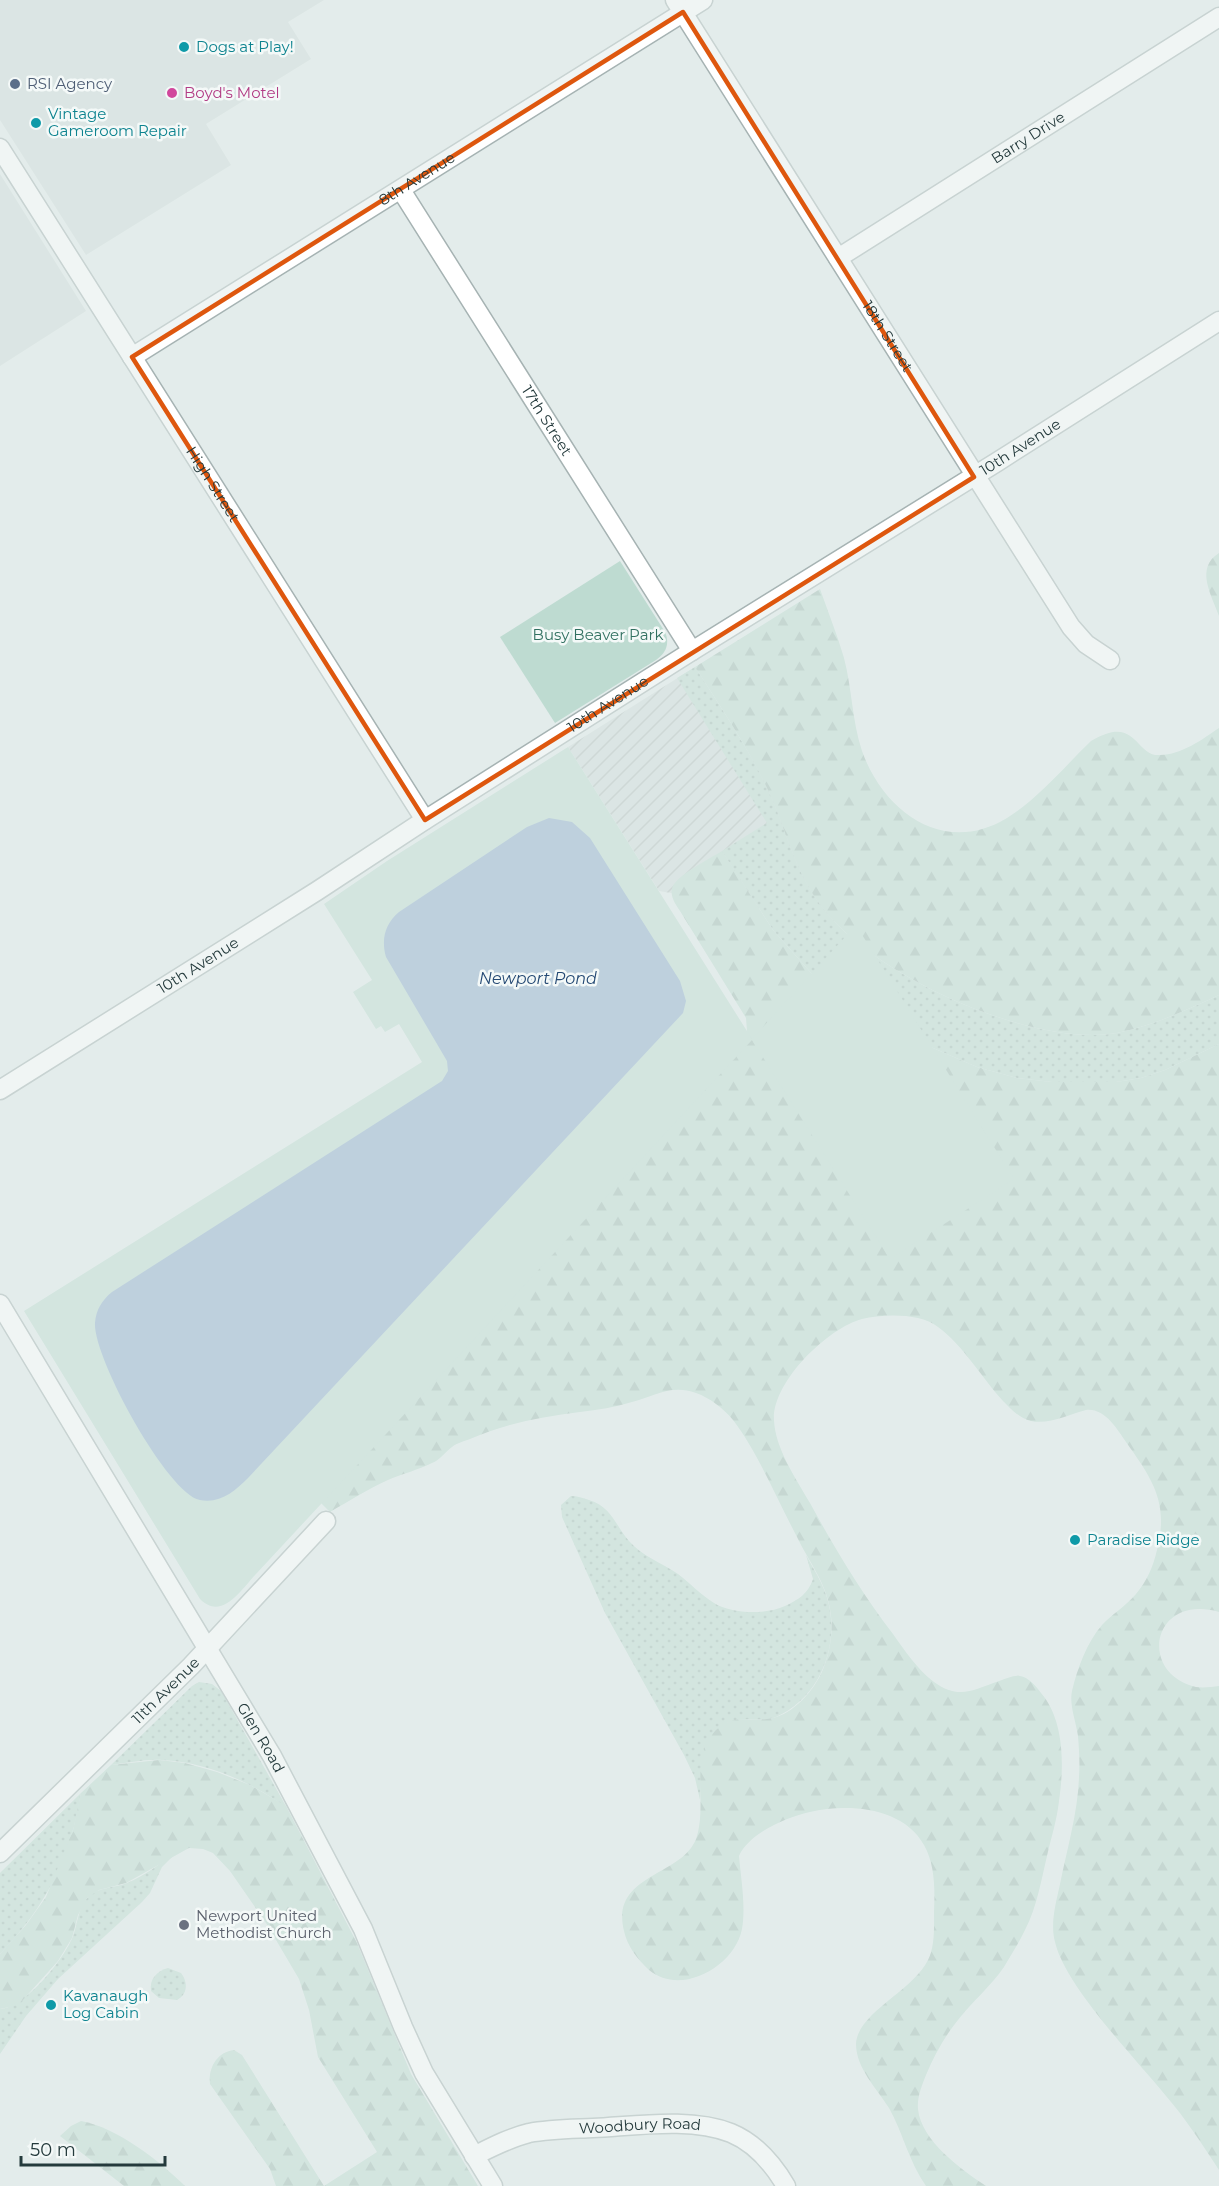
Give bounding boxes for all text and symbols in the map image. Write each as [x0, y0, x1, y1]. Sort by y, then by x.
place label: Dogs at Play! [196, 37, 294, 56]
marker: Dogs at Play! [177, 40, 191, 54]
place label: RSI Agency [27, 74, 113, 93]
marker: RSI Agency [8, 77, 22, 91]
place label: Boyd's Motel [184, 83, 279, 102]
marker: Boyd's Motel [165, 86, 179, 100]
place label: Vintage Gameroom Repair [48, 104, 187, 140]
street label: Barry Drive [988, 107, 1068, 168]
marker: Vintage Gameroom Repair [29, 116, 43, 130]
street label: 8th Avenue [375, 147, 458, 209]
street label: 18th Street [858, 297, 917, 375]
street label: 17th Street [518, 382, 576, 459]
street label: 10th Avenue [976, 414, 1064, 479]
street label: High Street [182, 443, 244, 526]
park label: Busy Beaver Park [533, 625, 663, 644]
street label: 10th Avenue [564, 671, 652, 737]
street label: 10th Avenue [154, 933, 242, 998]
water label: Newport Pond [479, 969, 597, 988]
place label: Paradise Ridge [1087, 1530, 1200, 1549]
marker: Paradise Ridge [1068, 1533, 1082, 1547]
street label: 11th Avenue [127, 1653, 203, 1728]
street label: Glen Road [233, 1699, 289, 1776]
place label: Newport United Methodist Church [196, 1906, 332, 1942]
marker: Newport United Methodist Church [177, 1918, 191, 1932]
place label: Kavanaugh Log Cabin [63, 1986, 148, 2022]
marker: Kavanaugh Log Cabin [44, 1998, 58, 2012]
street label: Woodbury Road [579, 2114, 702, 2138]
scale bar [21, 2129, 165, 2167]
text: 50 m [30, 2139, 76, 2161]

